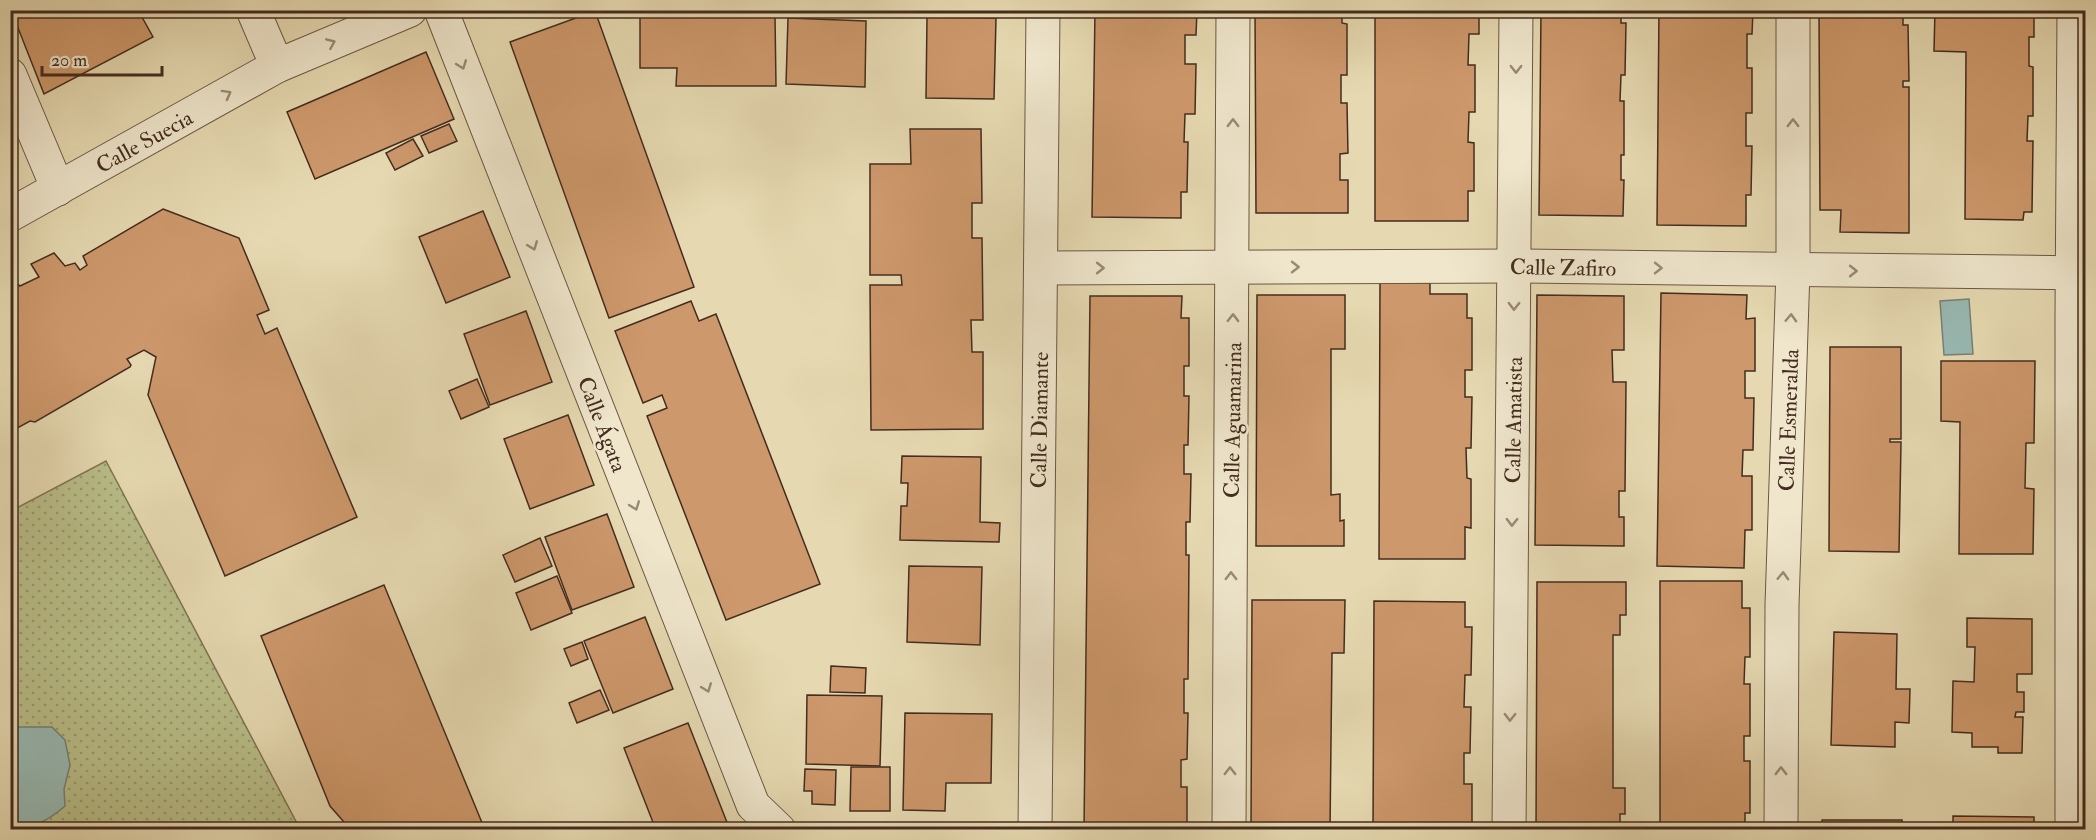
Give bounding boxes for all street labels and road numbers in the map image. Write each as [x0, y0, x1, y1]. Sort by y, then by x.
street label: Calle Suecia [91, 103, 199, 180]
street label: Calle Zafiro [1510, 253, 1616, 283]
street label: Calle Aguamarina [1218, 341, 1248, 498]
street label: Calle Esmeralda [1773, 347, 1806, 492]
street label: Calle Diamante [1025, 352, 1055, 489]
street label: Calle Amatista [1499, 355, 1529, 484]
street label: Calle Ágata [571, 373, 633, 477]

